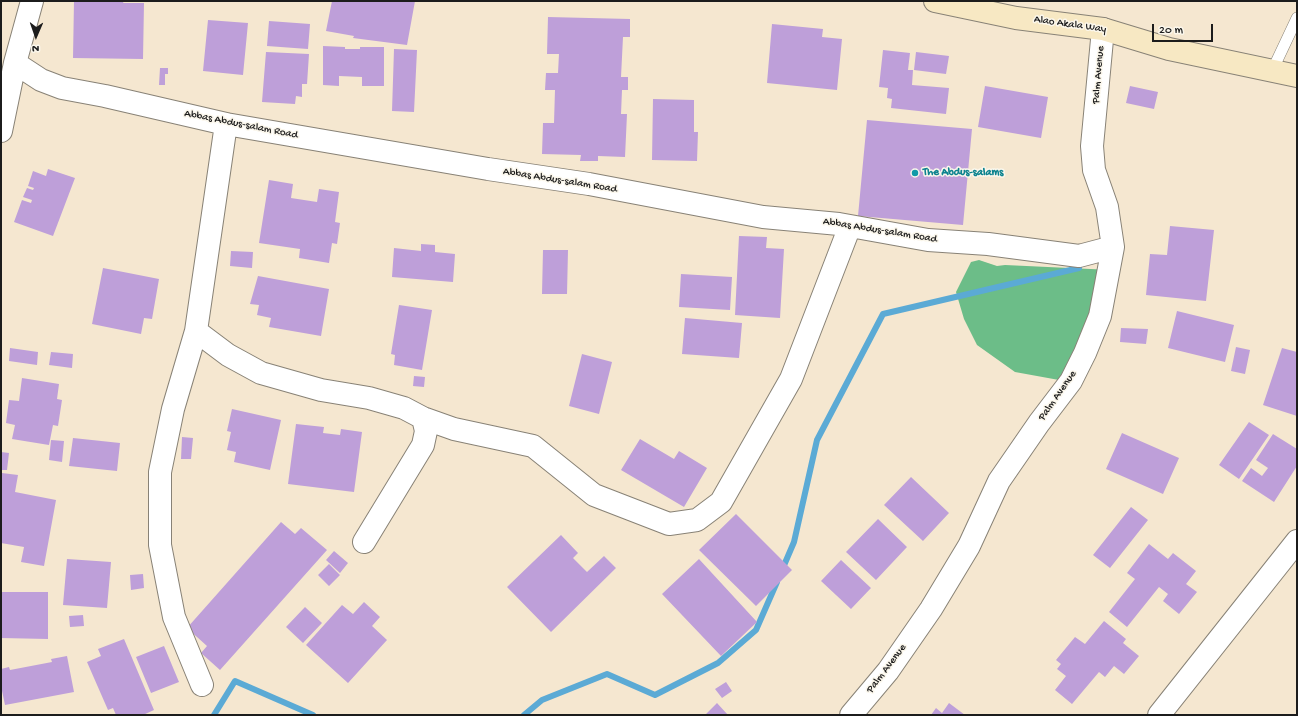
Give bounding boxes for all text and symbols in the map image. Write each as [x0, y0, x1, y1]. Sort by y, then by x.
street label: Alao Akala Way [1033, 13, 1107, 37]
north arrow [16, 16, 56, 56]
scale bar [1154, 16, 1215, 42]
text: 20 m [1159, 24, 1183, 38]
text: N [32, 42, 39, 54]
street label: Palm Avenue [1090, 45, 1108, 105]
street label: Abbas Abdus-salam Road [183, 108, 299, 142]
street label: Abbas Abdus-salam Road [502, 165, 618, 197]
place label: The Abdus-salams [923, 166, 1003, 180]
marker: The Abdus-salams [910, 168, 920, 178]
street label: Abbas Abdus-salam Road [822, 215, 938, 247]
street label: Palm Avenue [1036, 368, 1080, 424]
street label: Palm Avenue [864, 642, 910, 696]

